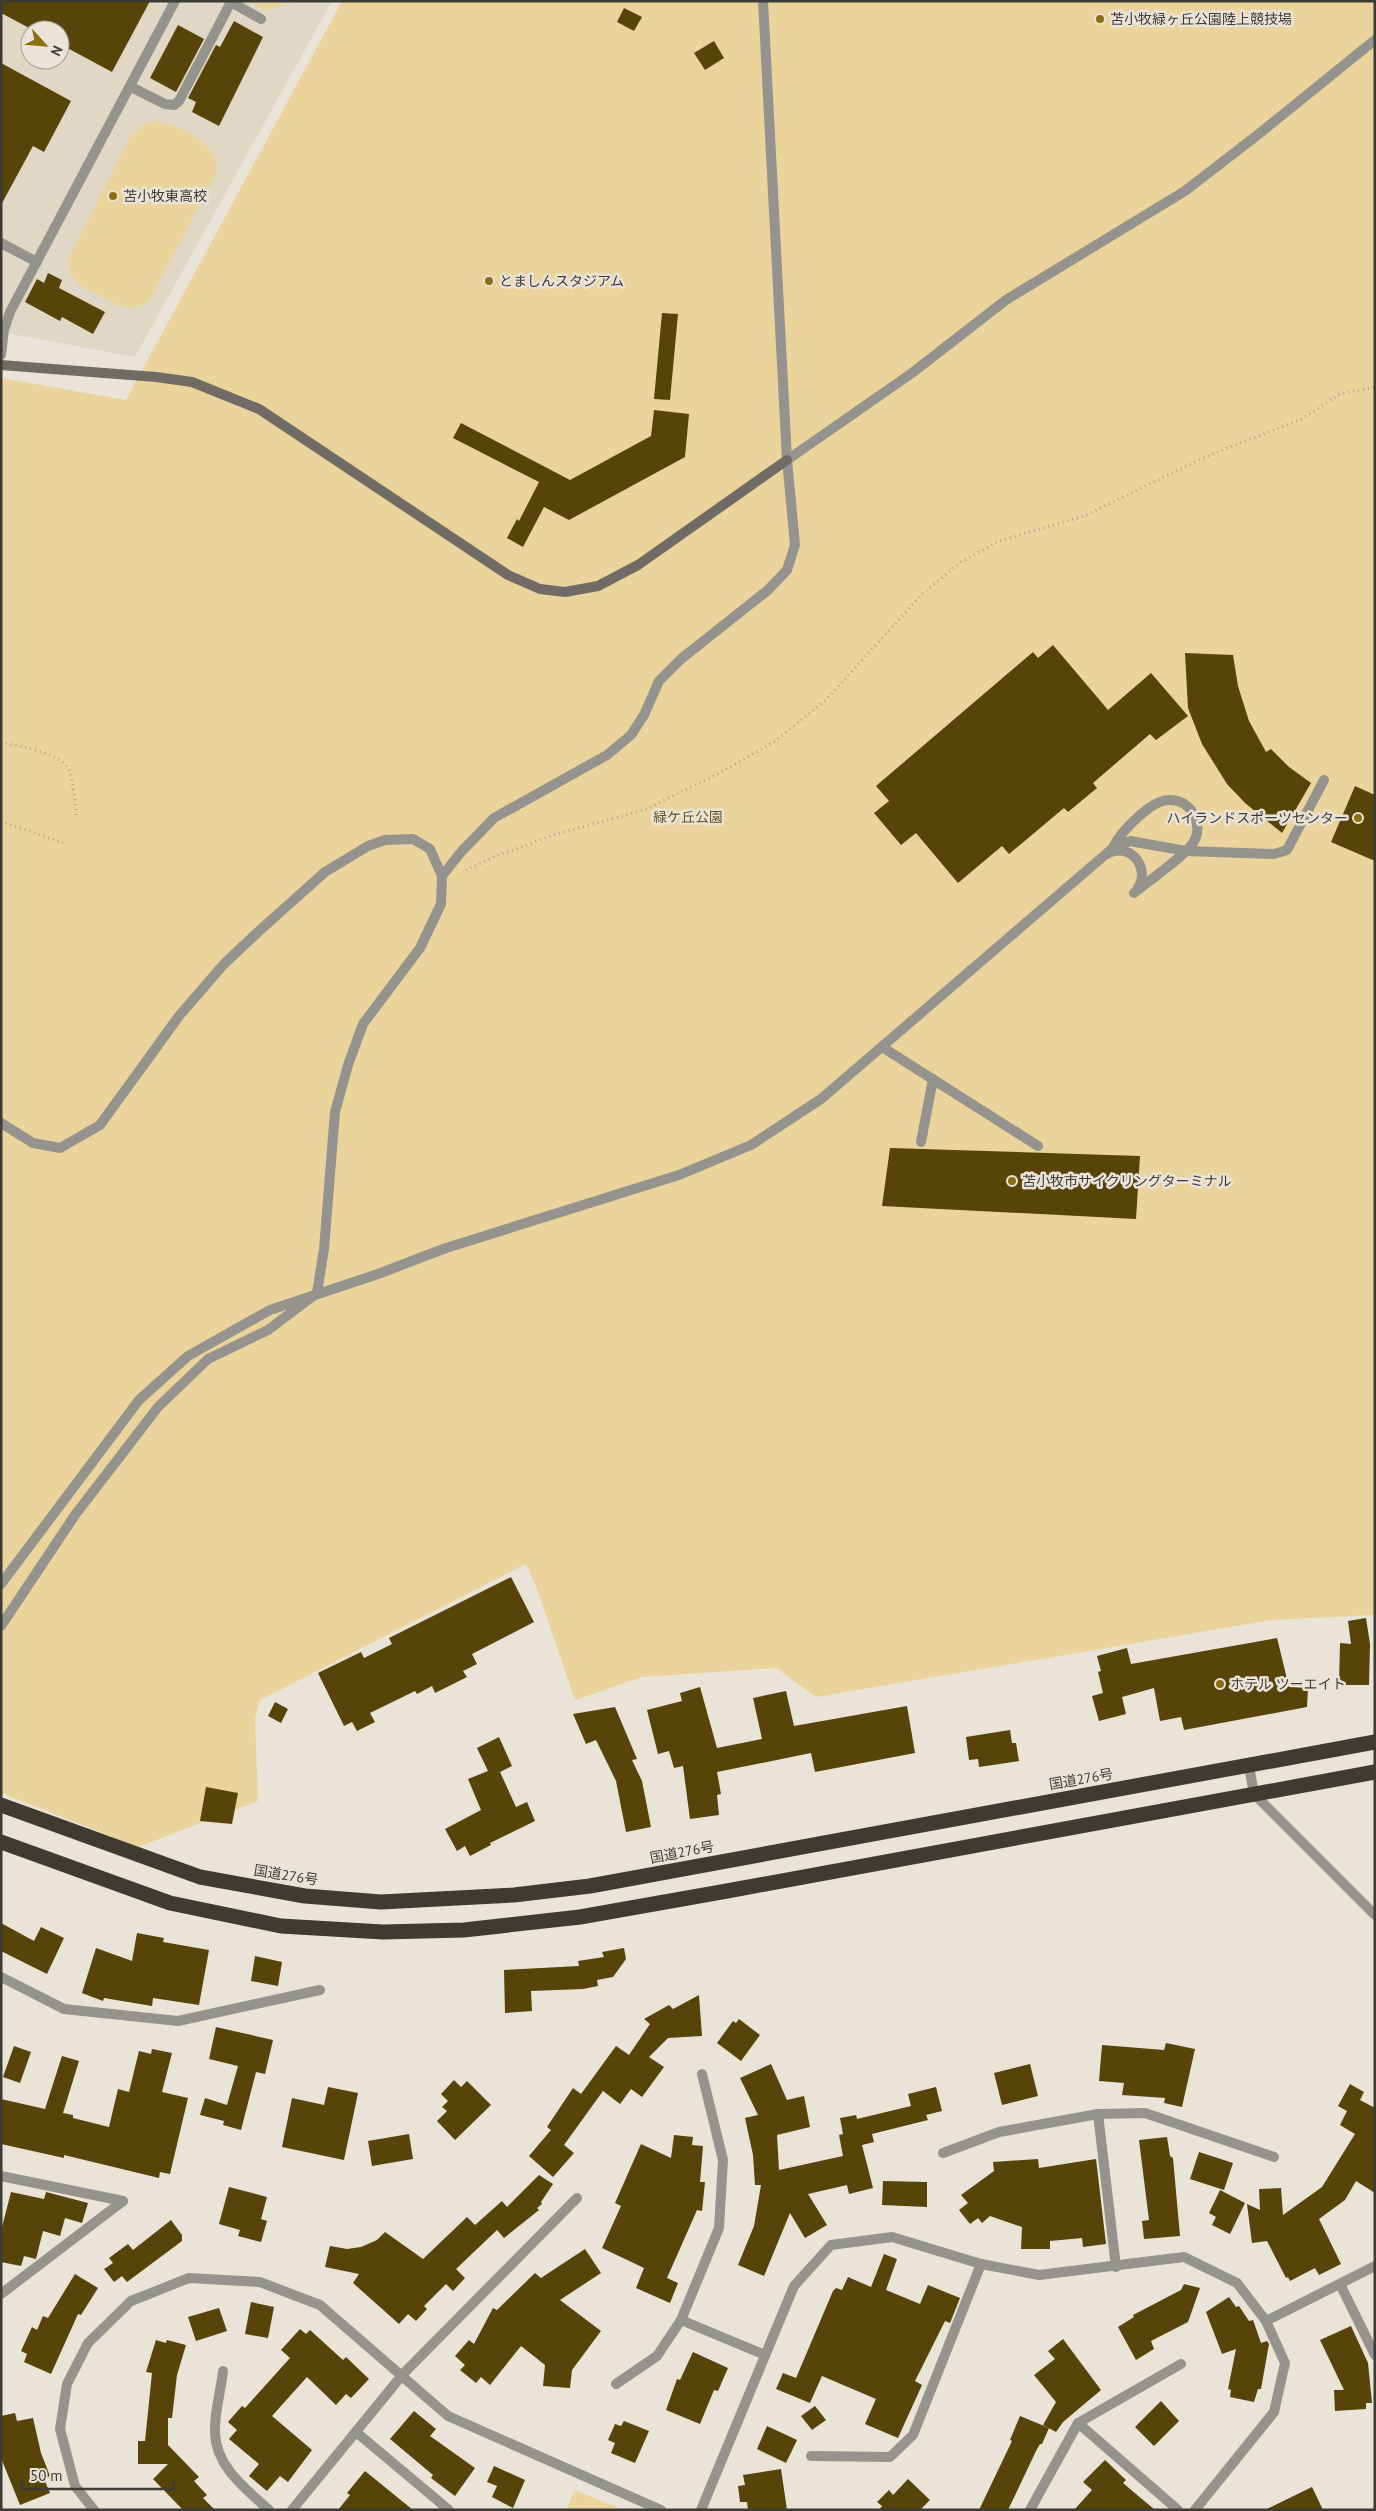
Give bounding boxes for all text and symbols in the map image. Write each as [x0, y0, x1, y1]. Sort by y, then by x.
place label: 苫小牧緑ヶ丘公園陸上競技場 [1110, 10, 1292, 28]
marker: 苫小牧緑ヶ丘公園陸上競技場 [1094, 13, 1106, 25]
north arrow [20, 20, 70, 70]
text: N [47, 43, 67, 59]
place label: 苫小牧東高校 [123, 187, 207, 205]
marker: 苫小牧東高校 [107, 190, 119, 202]
place label: とましんスタジアム [499, 272, 624, 290]
marker: とましんスタジアム [483, 275, 495, 287]
park label: 緑ケ丘公園 [653, 808, 723, 826]
place label: ハイランドスポーツセンター [1167, 809, 1348, 827]
marker: ハイランドスポーツセンター [1352, 812, 1364, 824]
place label: 苫小牧市サイクリングターミナル [1022, 1172, 1232, 1190]
marker: 苫小牧市サイクリングターミナル [1006, 1175, 1018, 1187]
place label: ホテル ツーエイト [1230, 1675, 1346, 1693]
marker: ホテル ツーエイト [1214, 1678, 1226, 1690]
street label: 国道276号 [1047, 1765, 1115, 1793]
street label: 国道276号 [648, 1837, 716, 1867]
street label: 国道276号 [253, 1861, 319, 1889]
scale bar [22, 2458, 175, 2490]
text: 50 m [30, 2466, 63, 2485]

